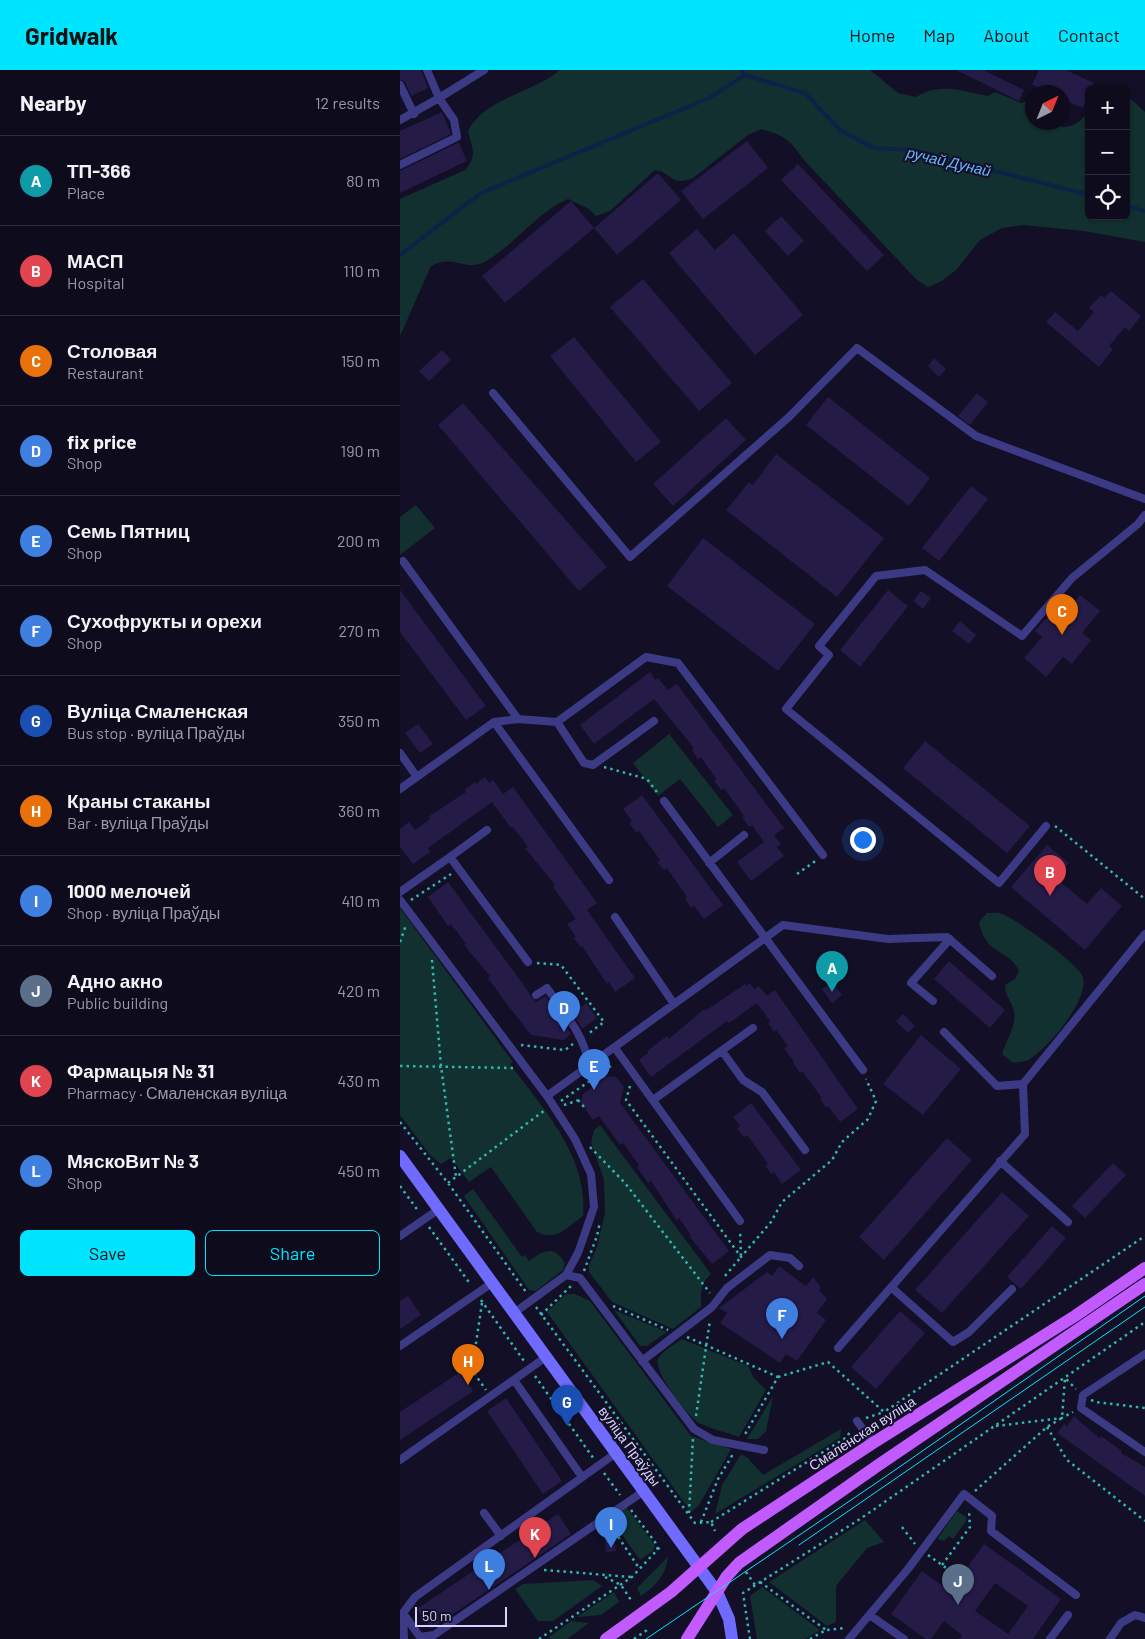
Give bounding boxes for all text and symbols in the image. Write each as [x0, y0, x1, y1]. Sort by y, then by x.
text: Gridwalk [25, 21, 118, 50]
text: Home [849, 24, 895, 46]
text: Map [923, 24, 955, 46]
text: About [983, 24, 1030, 46]
text: Contact [1058, 24, 1120, 46]
north arrow [1025, 85, 1070, 130]
map controls [1085, 85, 1130, 220]
button: + [1085, 85, 1130, 130]
text: Nearby [20, 90, 86, 115]
text: 12 results [315, 93, 380, 112]
button: − [1085, 130, 1130, 175]
water label: ручай Дунай [904, 142, 993, 180]
text: ТП-366 [67, 159, 131, 182]
text: A [31, 171, 41, 190]
text: 80 m [346, 171, 380, 190]
button: locate [1085, 175, 1130, 220]
text: Place [67, 183, 105, 202]
text: МАСП [67, 249, 123, 272]
text: B [31, 261, 41, 280]
text: 110 m [343, 261, 380, 280]
text: Hospital [67, 273, 124, 292]
text: Столовая [67, 339, 157, 362]
text: C [31, 351, 41, 370]
text: 150 m [341, 351, 380, 370]
text: Restaurant [67, 363, 144, 382]
text: fix price [67, 430, 137, 453]
text: D [31, 441, 41, 460]
text: 190 m [341, 441, 380, 460]
text: Shop [67, 453, 102, 472]
text: Семь Пятниц [67, 519, 189, 542]
text: E [31, 531, 41, 550]
text: 200 m [337, 531, 380, 550]
text: Shop [67, 543, 102, 562]
pin: C [1046, 594, 1078, 635]
text: Сухофрукты и орехи [67, 609, 262, 632]
text: F [32, 621, 40, 640]
text: 270 m [338, 621, 380, 640]
text: Shop [67, 633, 102, 652]
text: Вуліца Смаленская [67, 699, 248, 722]
text: G [31, 711, 41, 730]
text: 350 m [338, 711, 380, 730]
text: Bus stop · вуліца Праўды [67, 723, 245, 742]
text: Краны стаканы [67, 789, 211, 812]
text: H [31, 801, 41, 820]
text: 360 m [338, 801, 380, 820]
text: Bar · вуліца Праўды [67, 813, 209, 832]
your location [850, 827, 876, 853]
pin: B [1034, 855, 1066, 896]
text: 1000 мелочей [67, 879, 191, 902]
text: I [34, 891, 38, 910]
text: 410 m [342, 891, 380, 910]
text: Shop · вуліца Праўды [67, 903, 220, 922]
pin: A [816, 951, 848, 992]
text: Адно акно [67, 969, 163, 992]
text: J [31, 981, 41, 1000]
text: 420 m [337, 981, 380, 1000]
pin: D [548, 991, 580, 1032]
text: Public building [67, 993, 168, 1012]
pin: E [578, 1049, 610, 1090]
text: Фармацыя № 31 [67, 1059, 214, 1082]
text: K [31, 1071, 41, 1090]
text: 430 m [337, 1071, 380, 1090]
text: Pharmacy · Смаленская вуліца [67, 1083, 287, 1102]
text: МяскоВит № 3 [67, 1149, 199, 1172]
text: L [31, 1161, 41, 1180]
text: 450 m [337, 1161, 380, 1180]
text: Shop [67, 1173, 102, 1192]
button: Save [20, 1230, 195, 1276]
button: Share [205, 1230, 380, 1276]
pin: F [766, 1298, 798, 1339]
pin: H [452, 1344, 484, 1385]
pin: G [551, 1385, 583, 1426]
street label: Смаленская вуліца [805, 1392, 919, 1474]
street label: вуліца Праўды [595, 1403, 665, 1489]
pin: I [595, 1507, 627, 1548]
pin: K [519, 1517, 551, 1558]
pin: L [473, 1549, 505, 1590]
pin: J [942, 1564, 974, 1605]
scale bar [415, 1604, 508, 1627]
text: 50 m [422, 1607, 451, 1624]

